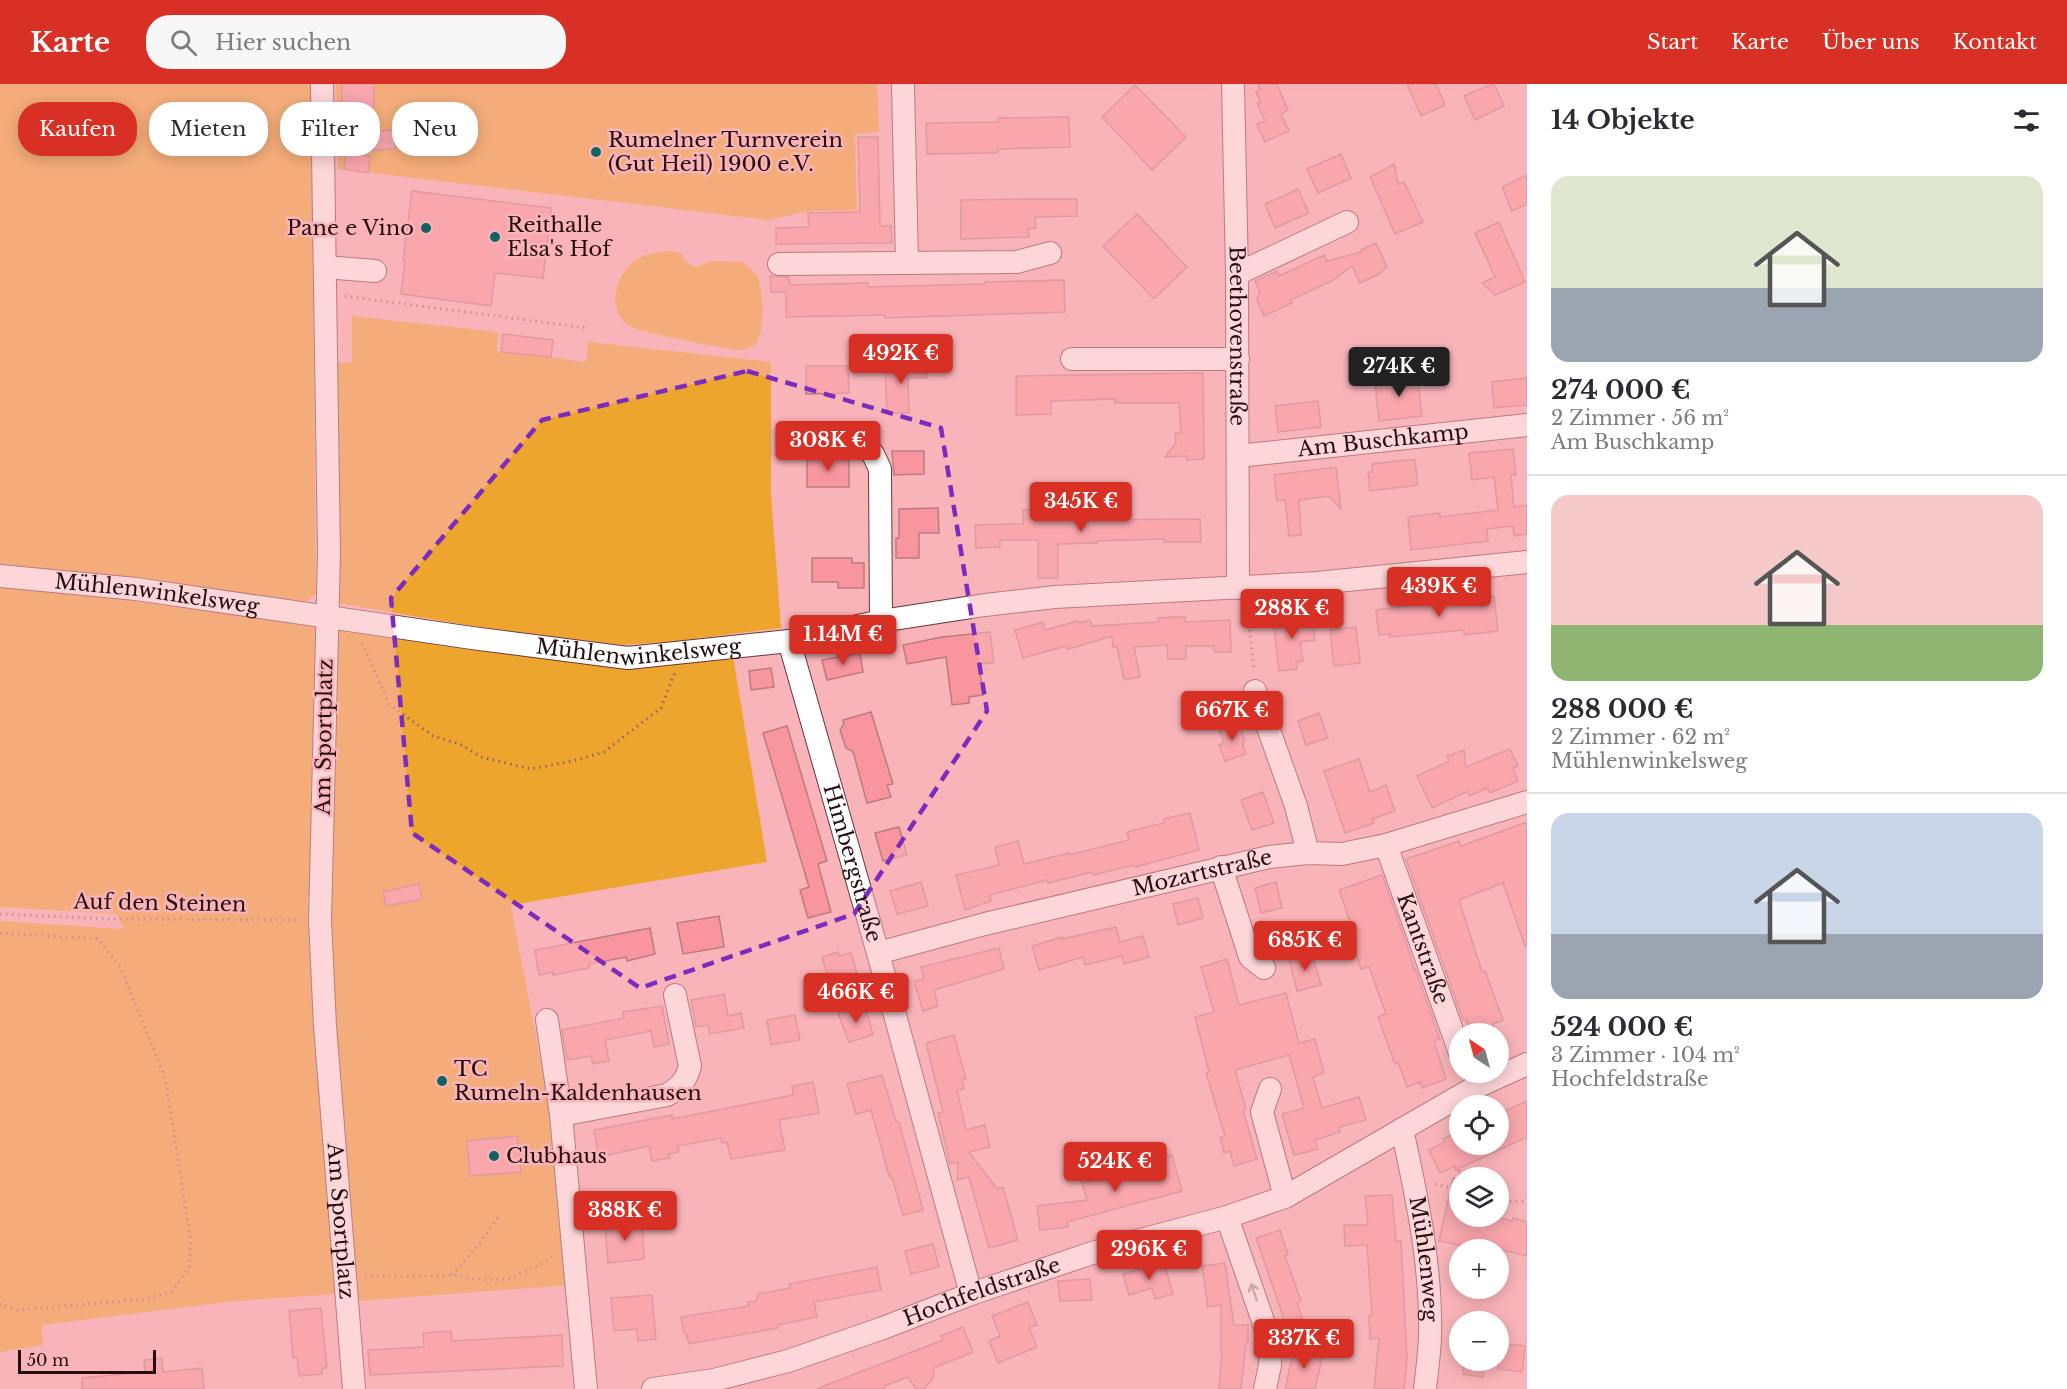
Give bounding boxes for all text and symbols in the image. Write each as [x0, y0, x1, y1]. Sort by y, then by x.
search box [146, 15, 566, 69]
text: Karte [30, 25, 110, 60]
icon: search [167, 26, 200, 59]
text: Hier suchen [215, 29, 351, 56]
text: Start [1647, 29, 1698, 55]
text: Karte [1731, 29, 1789, 55]
text: Über uns [1822, 29, 1920, 55]
text: Kontakt [1953, 29, 2037, 55]
chip: Kaufen [18, 102, 137, 156]
chip: Mieten [149, 102, 268, 156]
chip: Filter [280, 102, 380, 156]
chip: Neu [392, 102, 478, 156]
text: 14 Objekte [1551, 104, 1695, 136]
icon: filters [2010, 104, 2043, 137]
place label: Rumelner Turnverein (Gut Heil) 1900 e.V. [608, 127, 843, 177]
marker: Rumelner Turnverein (Gut Heil) 1900 e.V. [589, 145, 603, 159]
place label: Reithalle Elsa's Hof [507, 212, 613, 262]
place label: Pane e Vino [287, 215, 414, 241]
icon: home [1743, 215, 1851, 323]
marker: Pane e Vino [419, 221, 433, 235]
marker: Reithalle Elsa's Hof [488, 230, 502, 244]
street label: Beethovenstraße [1223, 245, 1250, 426]
pin: 492K € [852, 334, 950, 385]
text: 492K € [863, 341, 939, 365]
pin: 274K € [1350, 347, 1448, 398]
text: 274K € [1363, 354, 1435, 378]
text: 274 000 € [1551, 374, 1691, 406]
text: 2 Zimmer · 56 m² [1551, 406, 1729, 430]
street label: Am Buschkamp [1296, 418, 1470, 463]
pin: 308K € [779, 421, 877, 472]
text: 308K € [789, 428, 867, 452]
text: Am Buschkamp [1551, 430, 1714, 454]
pin: 345K € [1032, 482, 1130, 533]
text: 345K € [1044, 489, 1118, 513]
icon: home [1743, 534, 1851, 642]
pin: 439K € [1390, 567, 1488, 618]
street label: Mühlenwinkelsweg [53, 568, 261, 620]
text: 439K € [1401, 574, 1477, 598]
pin: 288K € [1243, 589, 1341, 640]
text: 288K € [1255, 596, 1329, 620]
pin: 1.14M € [788, 615, 898, 666]
text: 1.14M € [803, 622, 883, 646]
street label: Mühlenwinkelsweg [535, 633, 743, 672]
street label: Am Sportplatz [310, 659, 338, 816]
pin: 667K € [1183, 691, 1281, 742]
text: 288 000 € [1551, 693, 1693, 725]
text: 667K € [1195, 698, 1269, 722]
text: 2 Zimmer · 62 m² [1551, 725, 1730, 749]
text: Mühlenwinkelsweg [1551, 749, 1747, 773]
street label: Himbergstraße [817, 781, 887, 945]
street label: Mozartstraße [1130, 844, 1275, 902]
icon: home [1743, 852, 1851, 960]
street label: Auf den Steinen [72, 888, 247, 918]
street label: Kantstraße [1391, 890, 1455, 1008]
pin: 685K € [1256, 921, 1354, 972]
text: 685K € [1268, 928, 1342, 952]
pin: 466K € [807, 973, 905, 1024]
text: 466K € [818, 980, 894, 1004]
text: 524 000 € [1551, 1011, 1693, 1043]
north arrow [1449, 1023, 1509, 1083]
map controls [1449, 1023, 1509, 1371]
text: 3 Zimmer · 104 m² [1551, 1043, 1740, 1067]
place label: TC Rumeln-Kaldenhausen [454, 1056, 702, 1106]
text: Hochfeldstraße [1551, 1067, 1708, 1091]
marker: TC Rumeln-Kaldenhausen [435, 1074, 449, 1088]
button: locate [1449, 1095, 1509, 1155]
street label: Am Sportplatz [321, 1141, 360, 1300]
pin: 524K € [1066, 1142, 1164, 1193]
place label: Clubhaus [506, 1143, 607, 1169]
marker: Clubhaus [487, 1149, 501, 1163]
text: 524K € [1078, 1149, 1152, 1173]
button: layers [1449, 1167, 1509, 1227]
pin: 388K € [576, 1191, 674, 1242]
street label: Mühlenweg [1403, 1194, 1443, 1322]
text: 388K € [588, 1198, 662, 1222]
pin: 296K € [1100, 1230, 1198, 1281]
text: 296K € [1111, 1237, 1187, 1261]
button: + [1449, 1239, 1509, 1299]
street label: Hochfeldstraße [899, 1252, 1064, 1332]
one-way arrow [1247, 1283, 1258, 1302]
button: − [1449, 1311, 1509, 1371]
pin: 337K € [1255, 1319, 1353, 1370]
text: 337K € [1268, 1326, 1340, 1350]
scale bar [18, 1347, 156, 1374]
text: 50 m [27, 1350, 69, 1370]

